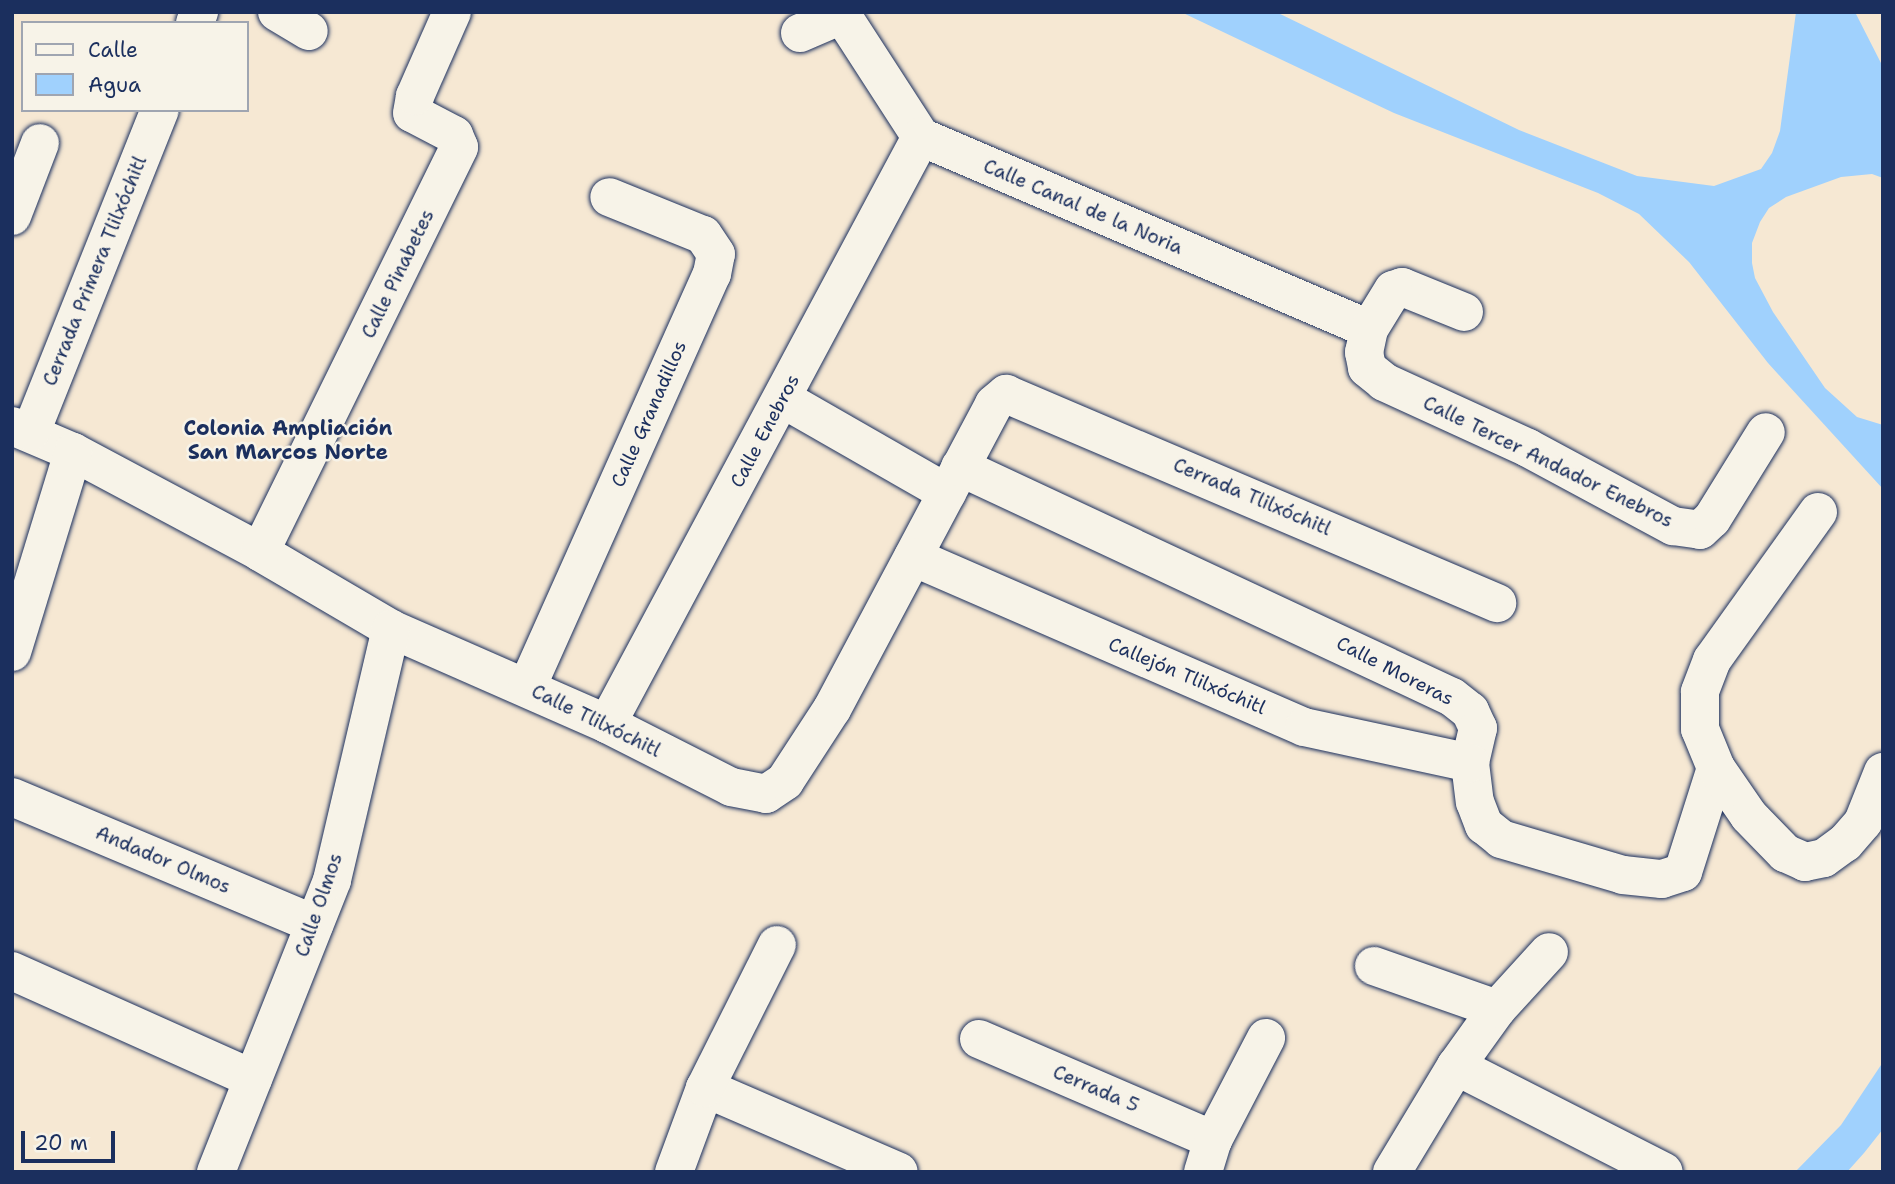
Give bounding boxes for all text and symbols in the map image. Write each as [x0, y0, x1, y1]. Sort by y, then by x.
legend [21, 21, 248, 112]
text: Calle [88, 36, 138, 64]
text: Agua [88, 71, 141, 99]
street label: Cerrada Primera Tlilxóchitl [38, 153, 152, 389]
street label: Calle Canal de la Noria [980, 155, 1186, 259]
street label: Calle Pinabetes [357, 206, 439, 342]
street label: Calle Granadillos [607, 337, 691, 491]
street label: Calle Enebros [726, 371, 804, 491]
street label: Calle Tercer Andador Enebros [1419, 391, 1677, 533]
district label: Colonia Ampliación San Marcos Norte [184, 415, 392, 465]
street label: Cerrada Tlilxóchitl [1170, 454, 1334, 540]
street label: Calle Moreras [1333, 632, 1457, 710]
street label: Callejón Tlilxóchitl [1105, 633, 1269, 719]
street label: Calle Tlilxóchitl [528, 680, 664, 762]
street label: Andador Olmos [92, 821, 234, 899]
street label: Calle Olmos [291, 850, 347, 960]
street label: Cerrada 5 [1049, 1061, 1143, 1117]
scale bar [24, 1118, 119, 1162]
text: 20 m [34, 1129, 88, 1157]

